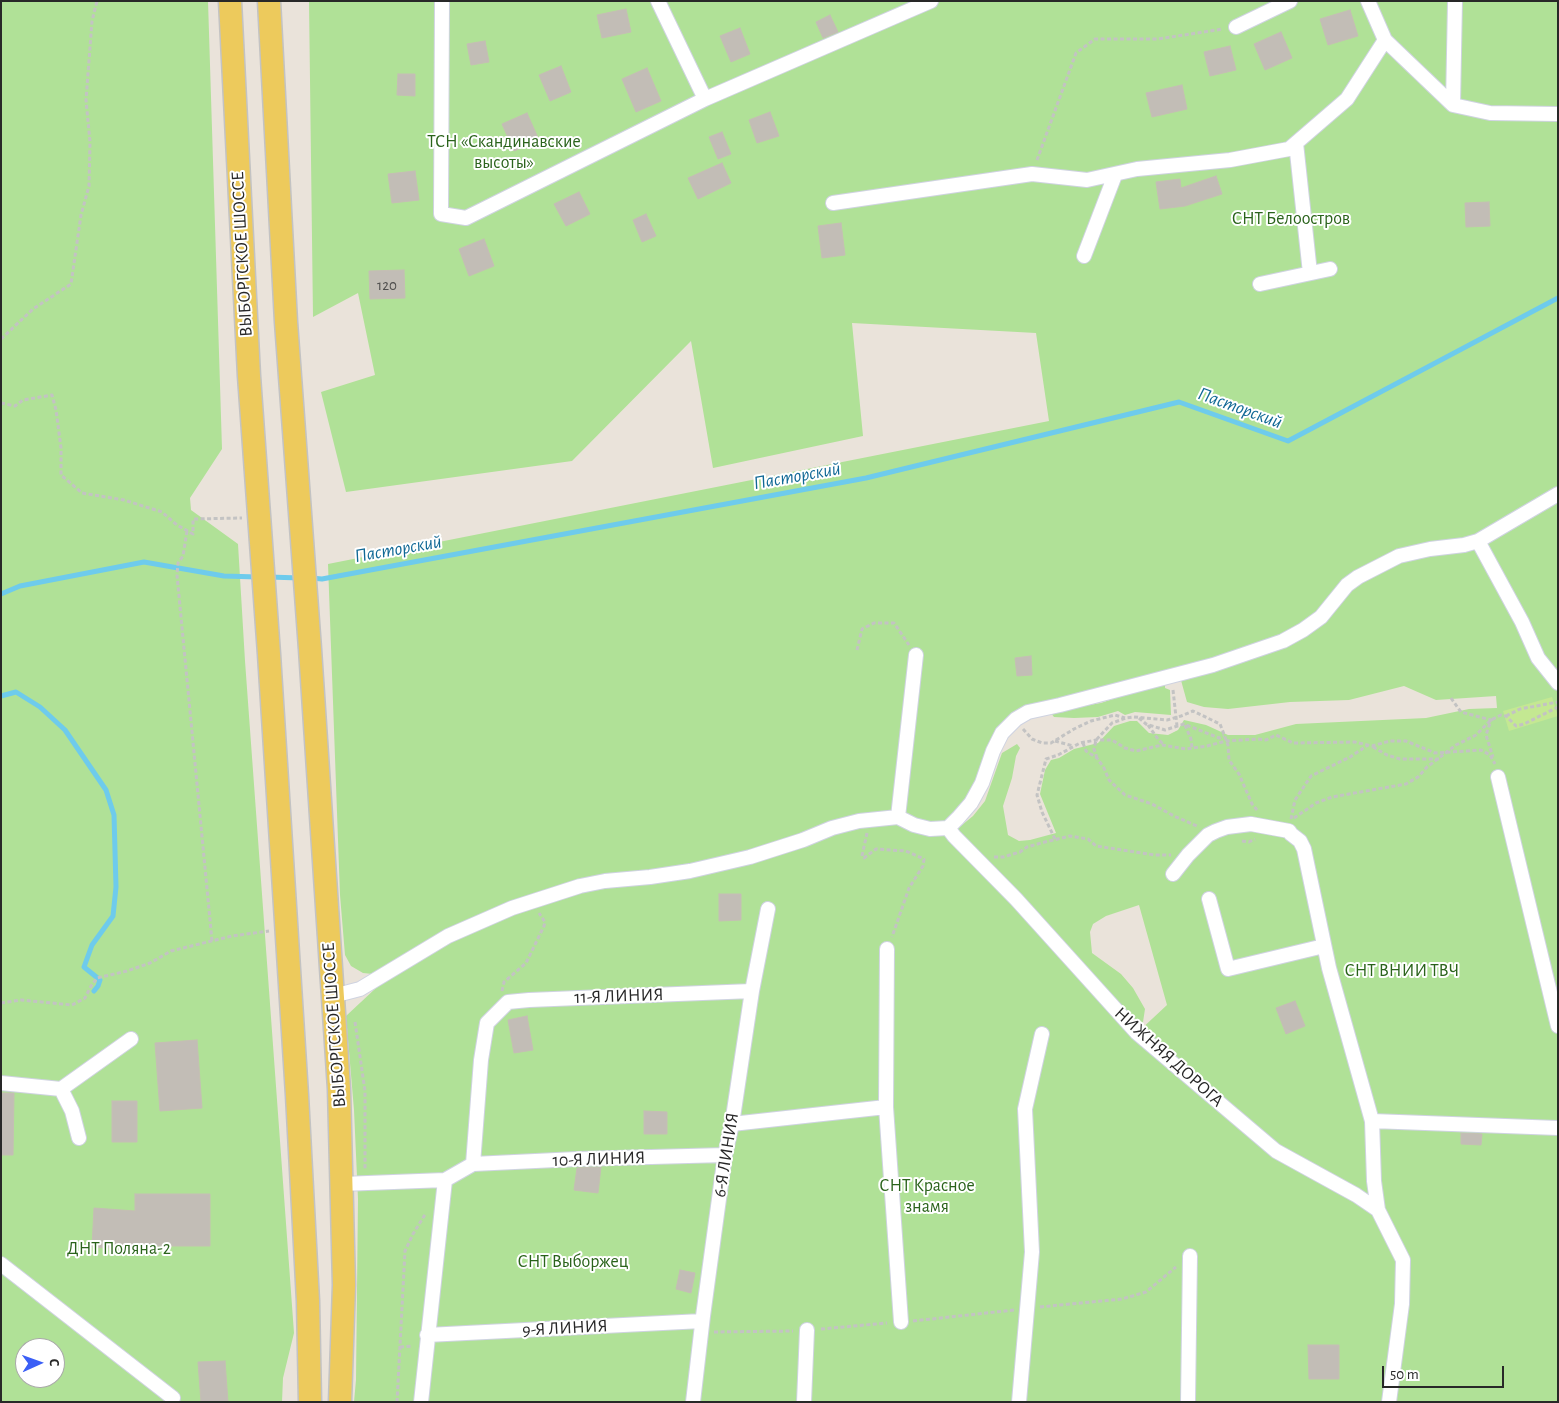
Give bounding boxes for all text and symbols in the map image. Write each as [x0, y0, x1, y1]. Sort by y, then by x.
park label: ТСН «Скандинавские высоты» [427, 131, 581, 173]
street label: ВЫБОРГСКОЕ ШОССЕ [227, 171, 257, 337]
park label: СНТ Белоостров [1232, 208, 1350, 230]
house number: 120 [377, 276, 397, 294]
water label: Пасторский [1195, 382, 1285, 434]
water label: Пасторский [752, 457, 842, 495]
water label: Пасторский [353, 530, 443, 568]
street label: ВЫБОРГСКОЕ ШОССЕ [317, 942, 351, 1108]
park label: СНТ ВНИИ ТВЧ [1345, 960, 1459, 982]
street label: 11-Я ЛИНИЯ [574, 984, 664, 1008]
street label: НИЖНЯЯ ДОРОГА [1110, 1002, 1228, 1112]
street label: 6-Я ЛИНИЯ [709, 1111, 743, 1199]
street label: 10-Я ЛИНИЯ [552, 1147, 646, 1171]
park label: СНТ Красное знамя [879, 1175, 975, 1218]
park label: ДНТ Поляна-2 [67, 1238, 171, 1260]
park label: СНТ Выборжец [518, 1251, 628, 1273]
street label: 9-Я ЛИНИЯ [522, 1315, 608, 1341]
north arrow [15, 1338, 65, 1388]
scale bar [1384, 1356, 1506, 1388]
text: С [47, 1358, 61, 1367]
text: 50 m [1390, 1367, 1419, 1382]

